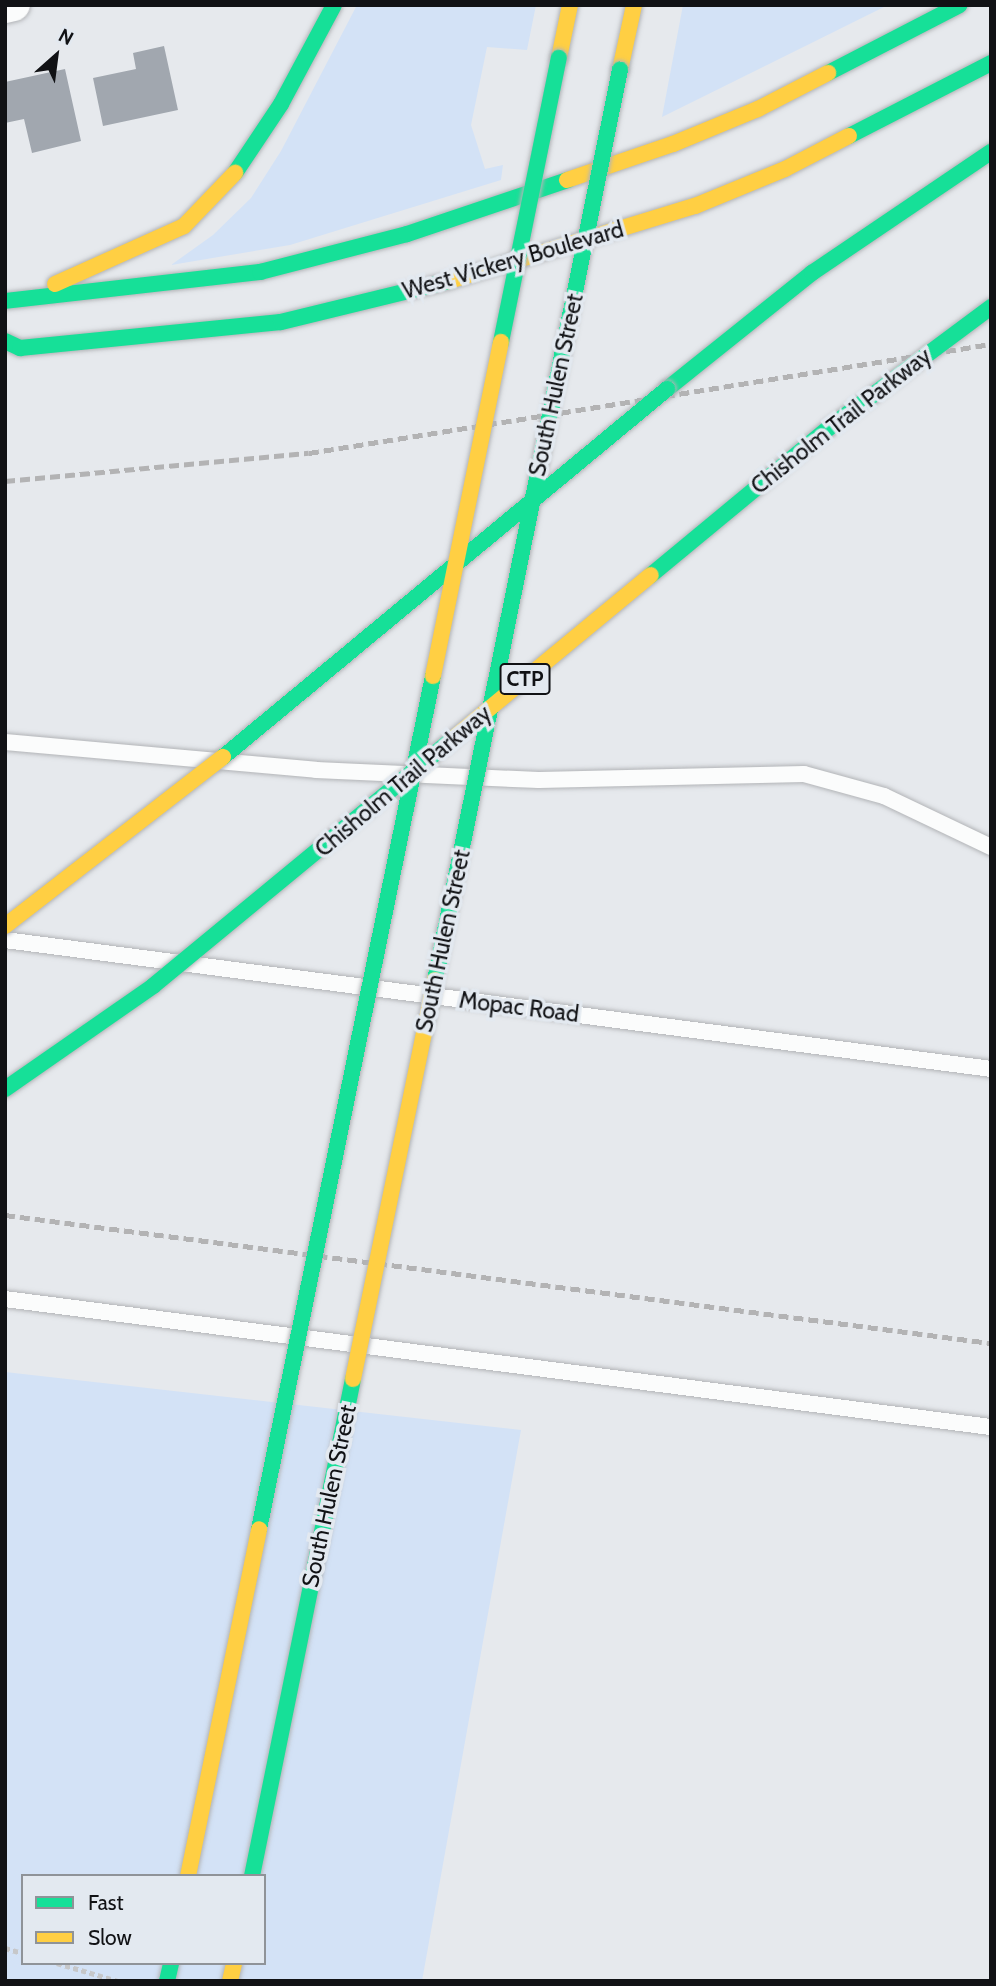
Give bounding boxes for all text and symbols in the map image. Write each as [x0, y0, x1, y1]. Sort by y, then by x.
north arrow [21, 21, 91, 91]
text: N [55, 24, 77, 50]
street label: West Vickery Boulevard [399, 215, 627, 305]
street label: South Hulen Street [523, 291, 589, 479]
street label: Chisholm Trail Parkway [745, 342, 937, 500]
road number: CTP [499, 662, 551, 696]
street label: Chisholm Trail Parkway [309, 699, 497, 863]
street label: South Hulen Street [410, 847, 476, 1035]
street label: Mopac Road [458, 986, 580, 1028]
street label: South Hulen Street [296, 1402, 362, 1590]
legend [21, 1874, 266, 1965]
text: Fast [88, 1890, 124, 1915]
text: Slow [88, 1925, 132, 1950]

